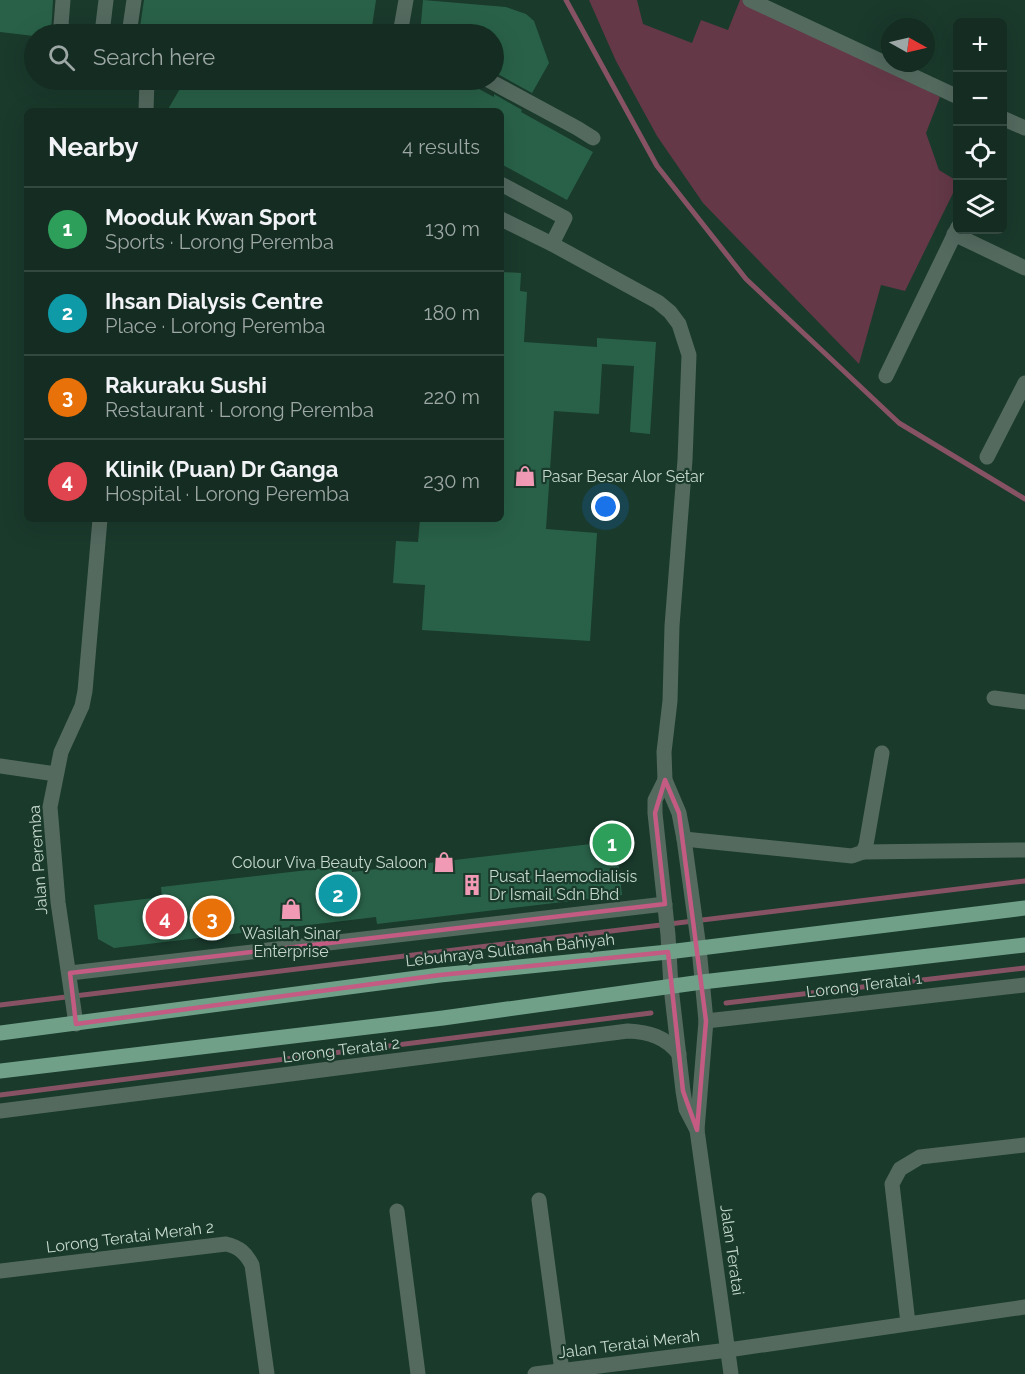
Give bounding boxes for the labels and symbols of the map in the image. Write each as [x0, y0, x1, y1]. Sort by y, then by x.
north arrow [881, 18, 935, 72]
shop icon: Pasar Besar Alor Setar [513, 464, 537, 488]
place label: Pasar Besar Alor Setar [542, 467, 705, 486]
your location [591, 492, 620, 521]
street label: Jalan Peremba [25, 804, 51, 916]
pin: 1 [592, 820, 632, 866]
shop icon: Colour Viva Beauty Saloon [432, 850, 456, 874]
place label: Colour Viva Beauty Saloon [232, 853, 427, 872]
place label: Pusat Haemodialisis Dr Ismail Sdn Bhd [489, 867, 638, 904]
pin: 2 [318, 872, 358, 916]
building icon: Pusat Haemodialisis Dr Ismail Sdn Bhd [460, 873, 484, 897]
pin: 4 [146, 894, 184, 940]
pin: 3 [192, 896, 232, 940]
shop icon: Wasilah Sinar Enterprise [279, 897, 303, 921]
place label: Wasilah Sinar Enterprise [241, 924, 341, 961]
street label: Lebuhraya Sultanah Bahiyah [404, 930, 616, 970]
street label: Lorong Teratai 1 [805, 968, 923, 1002]
street label: Lorong Teratai 2 [281, 1033, 401, 1067]
street label: Jalan Teratai [716, 1203, 748, 1297]
street label: Lorong Teratai Merah 2 [45, 1217, 215, 1257]
street label: Jalan Teratai Merah [557, 1326, 701, 1362]

